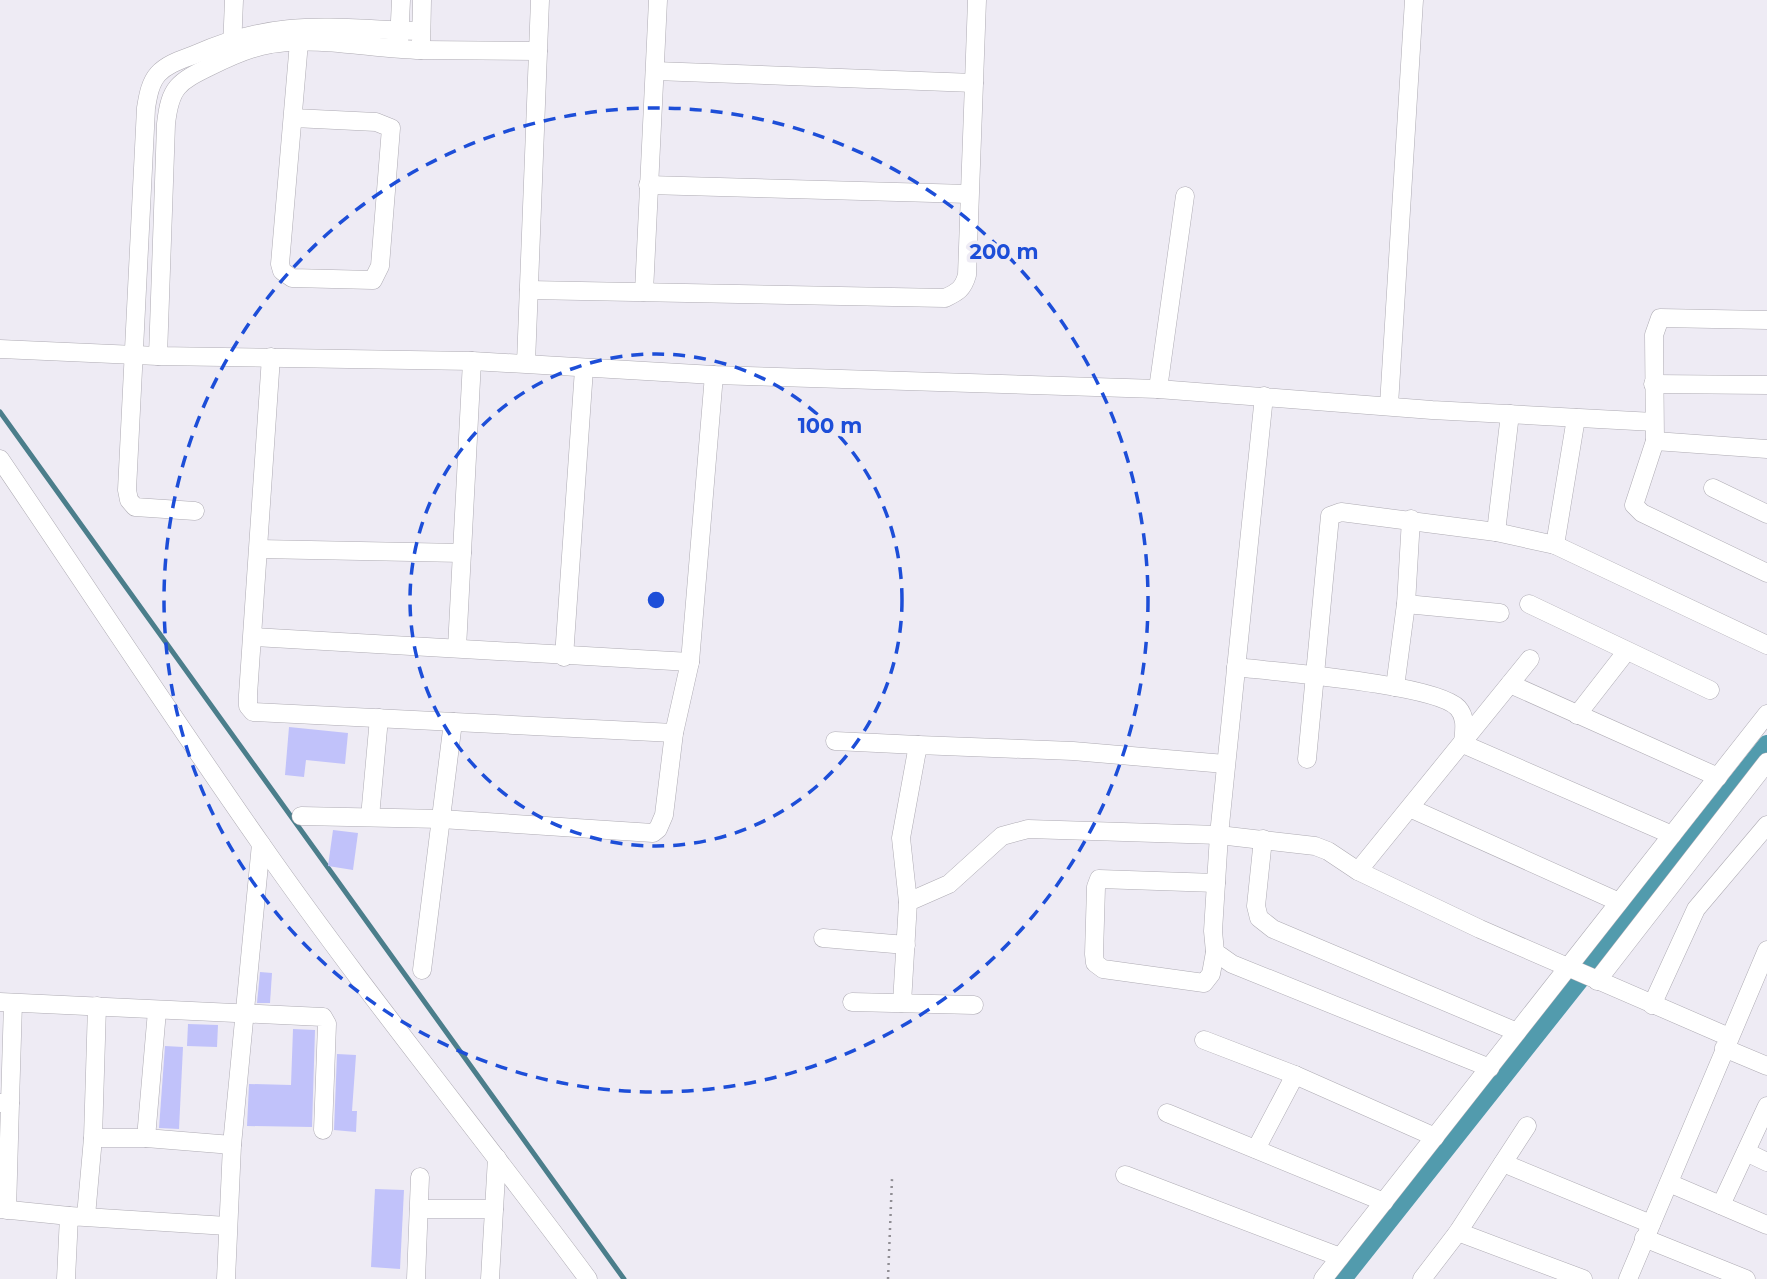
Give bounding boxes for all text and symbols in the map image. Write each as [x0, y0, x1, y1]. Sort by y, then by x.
text: 200 m [970, 239, 1038, 264]
text: 100 m [798, 413, 862, 438]
centre of rings [644, 588, 668, 612]

